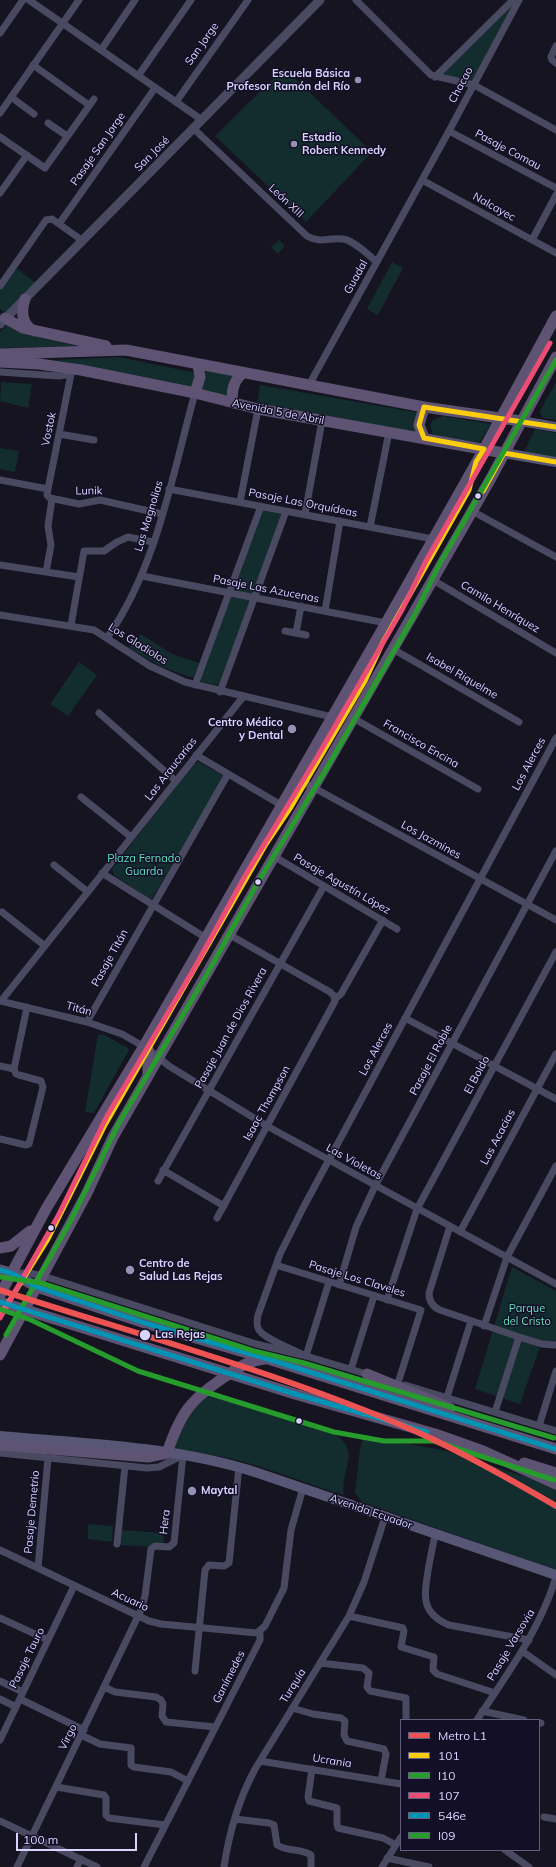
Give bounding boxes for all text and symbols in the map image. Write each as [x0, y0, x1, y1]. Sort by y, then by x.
street label: San Jorge [182, 20, 222, 68]
street label: Chacao [446, 65, 476, 105]
place label: Escuela Básica Profesor Ramón del Río [226, 67, 350, 93]
marker: Escuela Básica Profesor Ramón del Río [353, 75, 363, 85]
street label: Pasaje San Jorge [68, 110, 128, 188]
street label: Pasaje Comau [473, 127, 543, 173]
place label: Estadio Robert Kennedy [302, 131, 386, 157]
street label: San José [132, 134, 172, 174]
marker: Estadio Robert Kennedy [289, 139, 299, 149]
street label: León XIII [266, 181, 306, 221]
street label: Nalcayec [470, 190, 518, 224]
street label: Guadal [341, 258, 371, 296]
street label: Avenida 5 de Abril [231, 397, 325, 427]
street label: Vostok [39, 411, 59, 447]
street label: Las Magnolias [132, 479, 166, 553]
street label: Lunik [75, 484, 103, 498]
street label: Pasaje Las Orquídeas [247, 486, 359, 520]
unlabelled marker [473, 491, 483, 501]
street label: Pasaje Las Azucenas [212, 572, 320, 606]
street label: Camilo Henríquez [458, 578, 542, 636]
street label: Los Gladiolos [106, 620, 170, 668]
street label: Isabel Riquelme [424, 650, 500, 702]
place label: Centro Médico y Dental [208, 716, 283, 742]
street label: Francisco Encina [381, 717, 461, 771]
marker: Centro Médico y Dental [286, 723, 298, 735]
street label: Las Araucarias [142, 735, 200, 803]
street label: Los Alerces [510, 735, 548, 793]
street label: Los Jazmines [399, 818, 463, 862]
street label: Pasaje Agustín López [291, 851, 393, 917]
park label: Plaza Fernado Guarda [107, 852, 181, 878]
unlabelled marker [253, 877, 263, 887]
street label: Pasaje Titán [89, 927, 131, 989]
street label: Pasaje Juan de Dios Rivera [192, 965, 270, 1091]
street label: Titán [65, 999, 93, 1019]
street label: Los Alerces [357, 1020, 395, 1078]
street label: Pasaje El Roble [407, 1022, 455, 1098]
street label: El Boldo [461, 1054, 493, 1096]
street label: Isaac Thompson [241, 1063, 293, 1143]
street label: Las Acacias [478, 1107, 518, 1167]
street label: Las Violetas [324, 1141, 384, 1183]
unlabelled marker [46, 1223, 56, 1233]
place label: Centro de Salud Las Rejas [139, 1257, 222, 1283]
street label: Pasaje Los Claveles [307, 1258, 407, 1300]
marker: Centro de Salud Las Rejas [124, 1264, 136, 1276]
park label: Parque del Cristo [503, 1302, 551, 1328]
marker: Las Rejas [138, 1328, 152, 1342]
place label: Las Rejas [155, 1328, 205, 1342]
unlabelled marker [294, 1416, 304, 1426]
street label: Pasaje Demetrio [22, 1470, 42, 1554]
place label: Maytal [201, 1484, 237, 1498]
marker: Maytal [186, 1485, 198, 1497]
street label: Avenida Ecuador [328, 1492, 414, 1532]
street label: Hera [157, 1509, 173, 1535]
street label: Acuario [109, 1586, 151, 1614]
street label: Pasaje Varsovia [484, 1607, 538, 1683]
street label: Pasaje Tauro [7, 1625, 47, 1691]
street label: Ganímedes [210, 1648, 248, 1706]
street label: Turquía [277, 1666, 309, 1706]
legend [400, 1719, 540, 1851]
street label: Virgo [56, 1722, 80, 1752]
text: Metro L1 [438, 1728, 487, 1743]
text: 101 [438, 1748, 460, 1763]
street label: Ucrania [311, 1751, 353, 1771]
text: I10 [438, 1768, 456, 1783]
text: 107 [438, 1788, 460, 1803]
text: 546e [438, 1808, 466, 1823]
scale bar [18, 1825, 139, 1851]
text: I09 [438, 1828, 456, 1843]
text: 100 m [23, 1832, 58, 1847]

